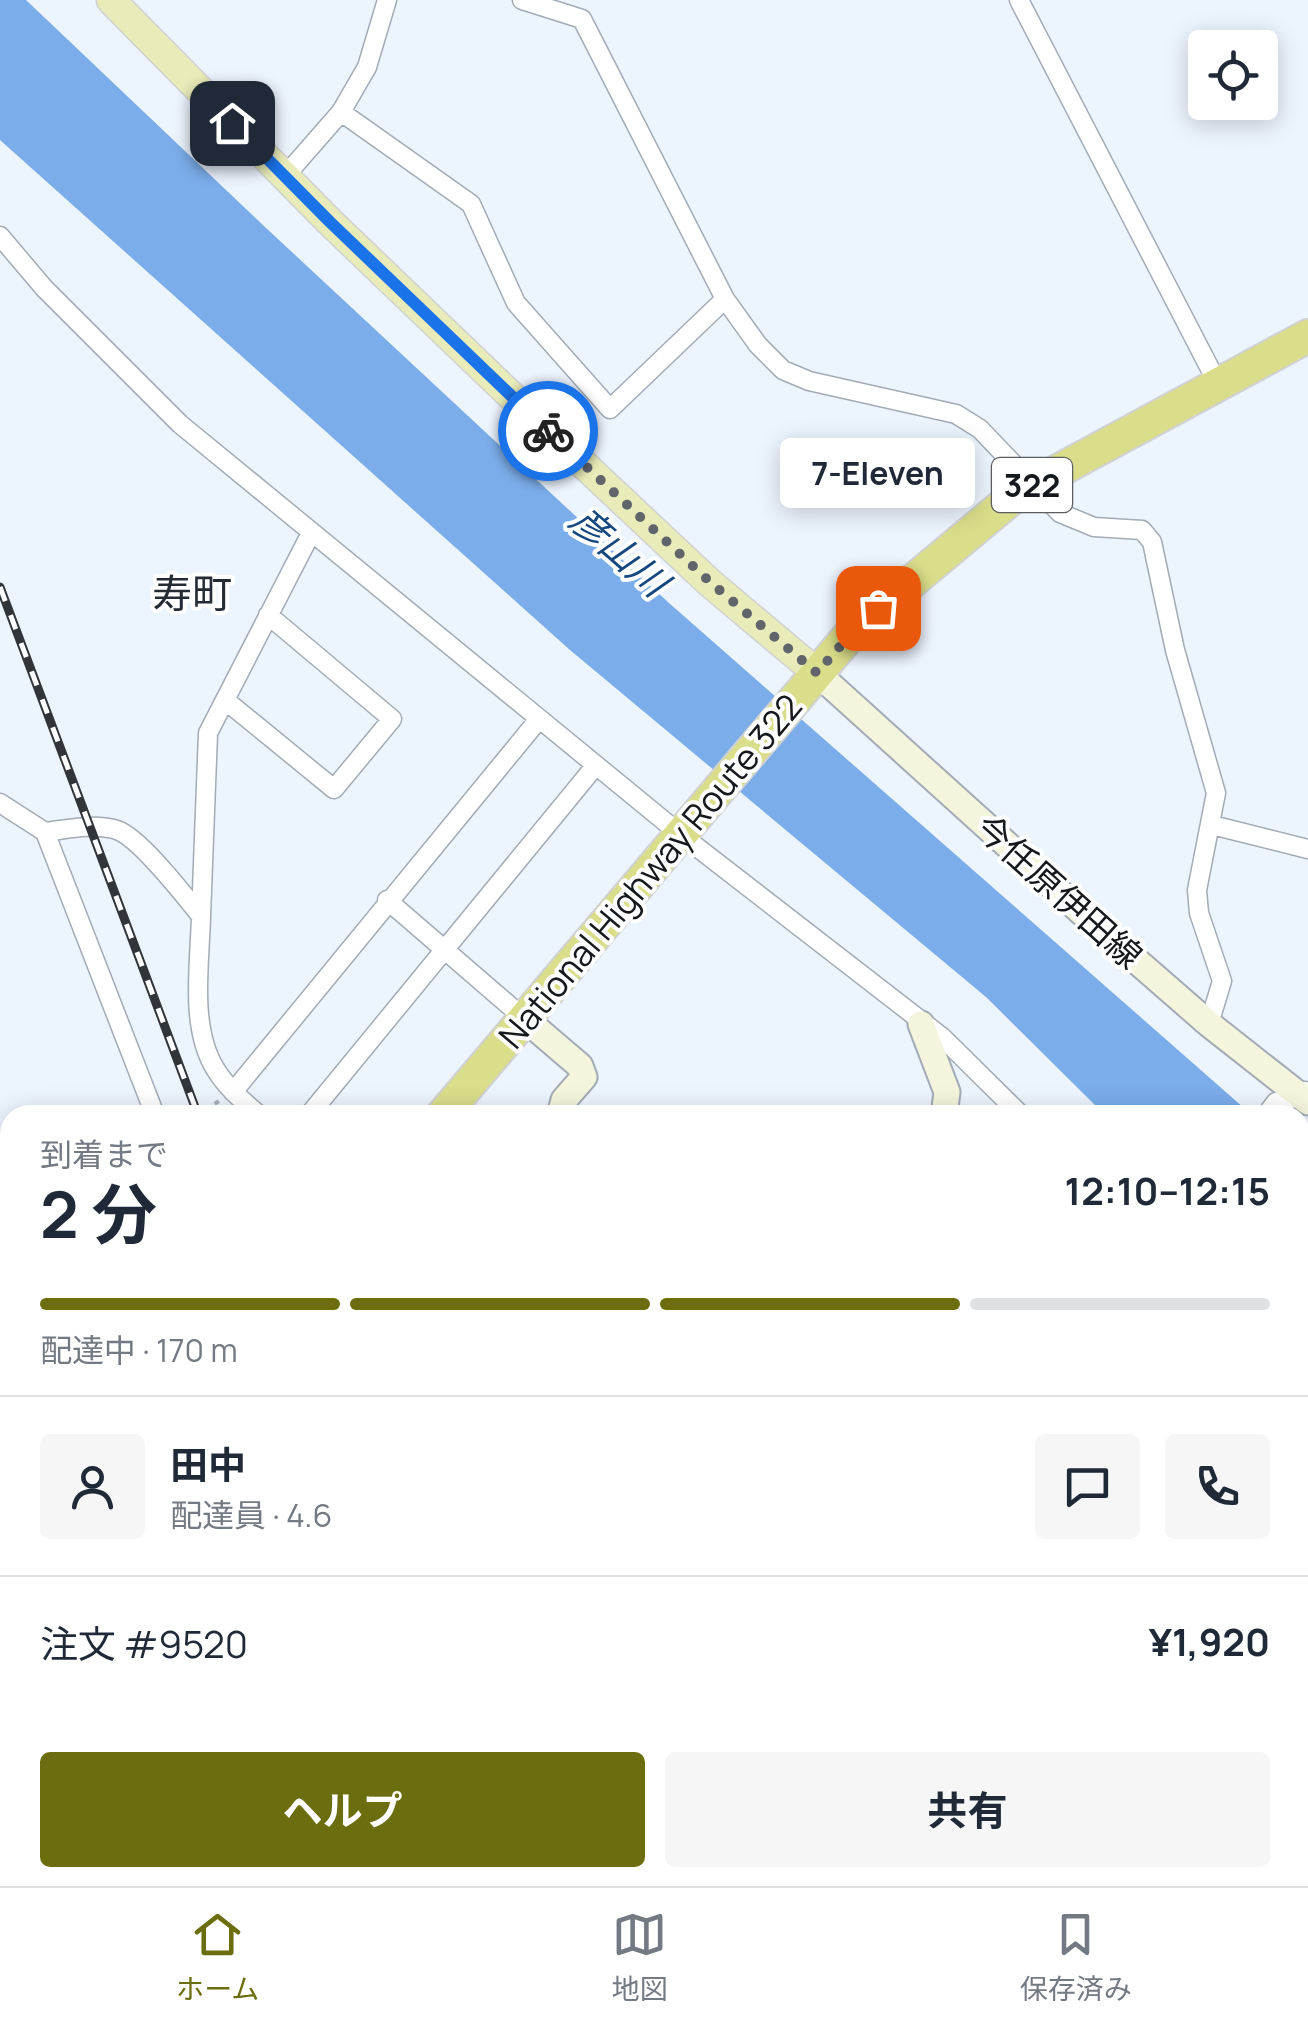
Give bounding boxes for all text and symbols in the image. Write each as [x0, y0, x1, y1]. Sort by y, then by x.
map controls [1188, 30, 1278, 120]
button: locate [1188, 30, 1278, 120]
pin [190, 81, 275, 166]
icon: home [205, 96, 260, 151]
courier [498, 381, 598, 481]
icon: bike [521, 404, 576, 459]
callout: 7-Eleven [780, 438, 976, 508]
text: 7-Eleven [811, 451, 944, 495]
road number: 322 [992, 458, 1072, 512]
water label: 彦山川 [560, 493, 683, 610]
district label: 寿町 [152, 565, 232, 620]
pin [836, 566, 921, 651]
icon: bag [851, 581, 906, 636]
street label: National Highway Route 322 [487, 684, 813, 1058]
street label: 今任原伊田線 [965, 803, 1153, 979]
text: 到着まで [40, 1132, 168, 1176]
text: 12:10–12:15 [1065, 1164, 1270, 1216]
text: 2 分 [40, 1169, 157, 1258]
text: 配達中 · 170 m [40, 1328, 238, 1372]
button: person [40, 1434, 145, 1539]
button: chat [1035, 1434, 1140, 1539]
button: phone [1165, 1434, 1270, 1539]
text: 田中 [170, 1438, 246, 1490]
text: 配達員 · 4.6 [170, 1493, 332, 1537]
text: ¥1,920 [1149, 1615, 1270, 1667]
text: 注文 #9520 [40, 1617, 248, 1669]
button: ヘルプ [40, 1752, 645, 1867]
button: 共有 [665, 1752, 1270, 1867]
tab: ホーム [176, 1907, 259, 2007]
tab: 地図 [612, 1907, 668, 2007]
tab: 保存済み [1020, 1907, 1132, 2007]

